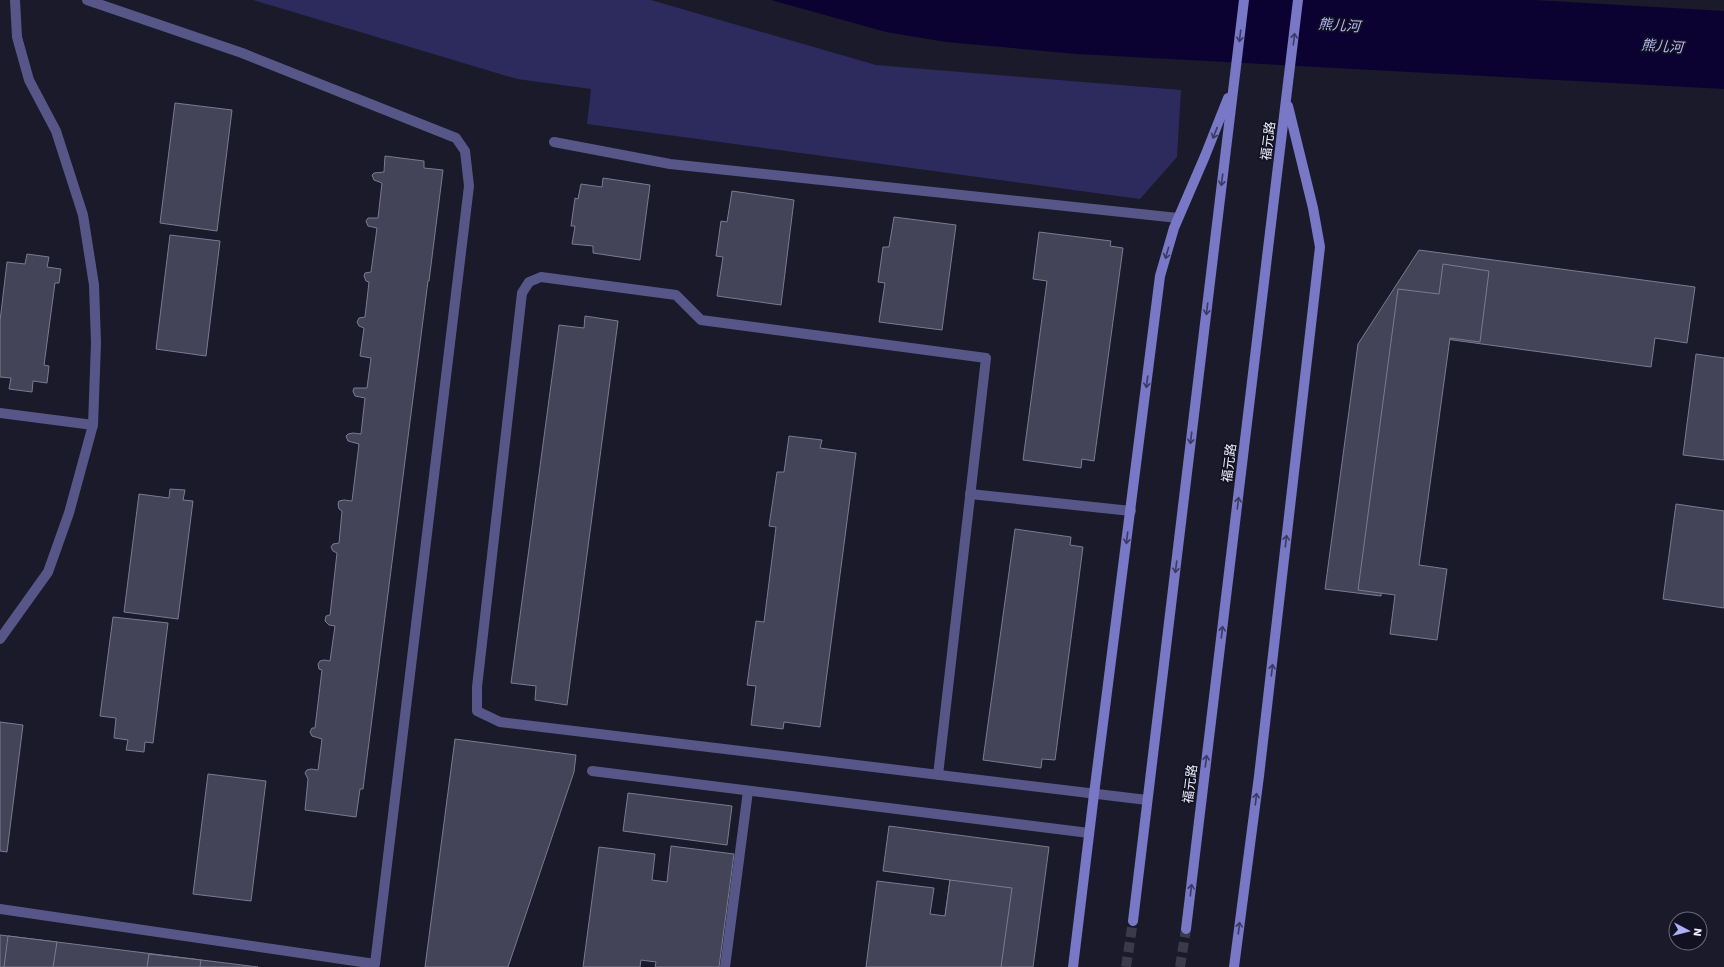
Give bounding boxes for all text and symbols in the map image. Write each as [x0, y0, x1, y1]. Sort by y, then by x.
water label: 熊儿河 [1317, 16, 1363, 35]
one-way arrow [1236, 29, 1244, 42]
one-way arrow [1290, 32, 1298, 45]
water label: 熊儿河 [1640, 37, 1686, 56]
street label: 福元路 [1258, 121, 1278, 161]
one-way arrow [1210, 126, 1218, 138]
one-way arrow [1218, 173, 1226, 186]
one-way arrow [1163, 247, 1170, 260]
one-way arrow [1203, 302, 1211, 315]
one-way arrow [1143, 375, 1151, 388]
one-way arrow [1187, 431, 1195, 444]
street label: 福元路 [1219, 443, 1239, 483]
one-way arrow [1234, 497, 1241, 510]
one-way arrow [1123, 532, 1131, 545]
one-way arrow [1283, 535, 1290, 548]
one-way arrow [1172, 560, 1179, 573]
one-way arrow [1218, 626, 1226, 639]
one-way arrow [1268, 664, 1275, 677]
one-way arrow [1203, 755, 1210, 768]
street label: 福元路 [1180, 764, 1200, 804]
one-way arrow [1252, 793, 1260, 806]
one-way arrow [1187, 884, 1195, 897]
north arrow [1668, 911, 1708, 951]
one-way arrow [1236, 922, 1243, 935]
text: N [1690, 927, 1704, 937]

